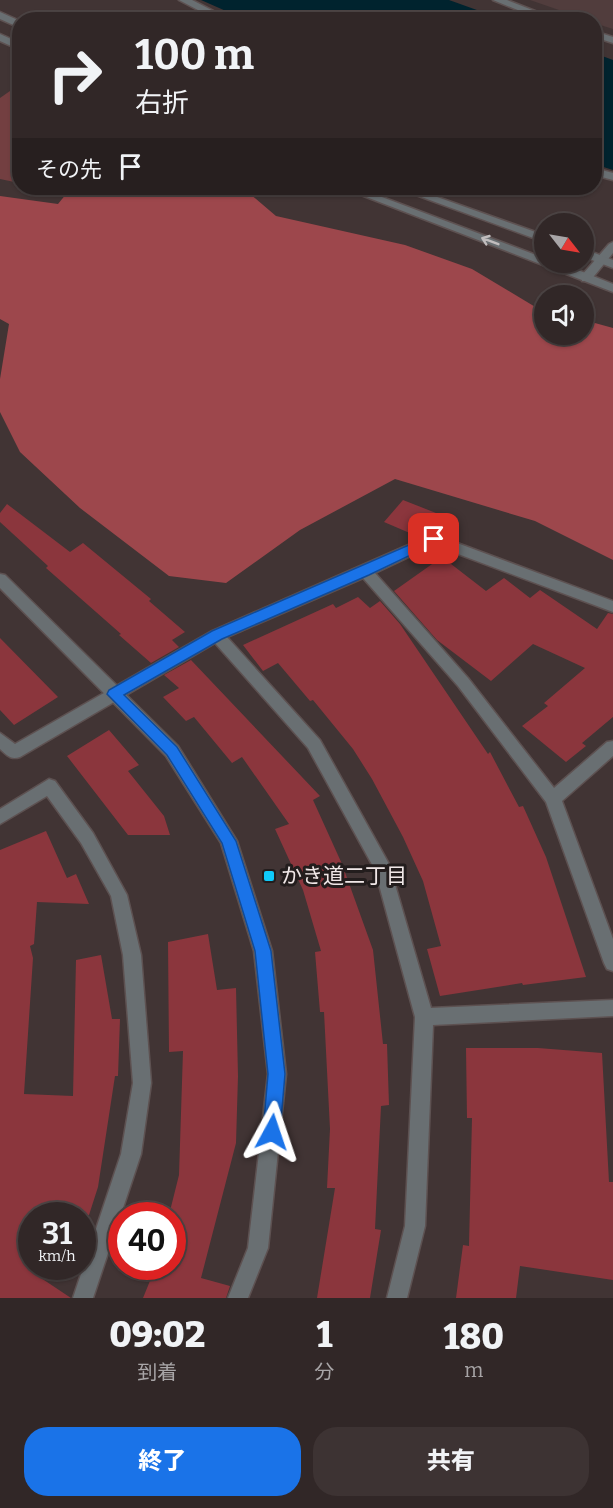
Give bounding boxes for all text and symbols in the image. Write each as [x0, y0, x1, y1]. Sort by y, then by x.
text: 100 m [135, 30, 254, 80]
icon: right [36, 36, 114, 114]
text: 右折 [135, 87, 189, 119]
icon: arrive [114, 150, 147, 183]
text: その先 [36, 156, 102, 183]
north arrow [534, 213, 594, 273]
map controls [534, 213, 594, 345]
one-way arrow [481, 235, 500, 246]
button: sound [534, 285, 594, 345]
pin [408, 513, 459, 564]
icon: arrive [417, 522, 450, 555]
place label: かき道二丁目 [281, 863, 407, 889]
marker: かき道二丁目 [262, 869, 276, 883]
position arrow [240, 1100, 304, 1164]
speed limit sign: 40 [108, 1202, 186, 1280]
text: 31 [42, 1216, 72, 1252]
text: km/h [38, 1247, 76, 1265]
text: 09:02 [109, 1313, 205, 1357]
text: 1 [316, 1313, 332, 1357]
text: 180 [444, 1315, 504, 1359]
text: m [464, 1358, 483, 1382]
text: 到着 [137, 1360, 177, 1384]
text: 分 [314, 1360, 334, 1384]
button: 終了 [24, 1427, 301, 1496]
button: 共有 [313, 1427, 589, 1496]

